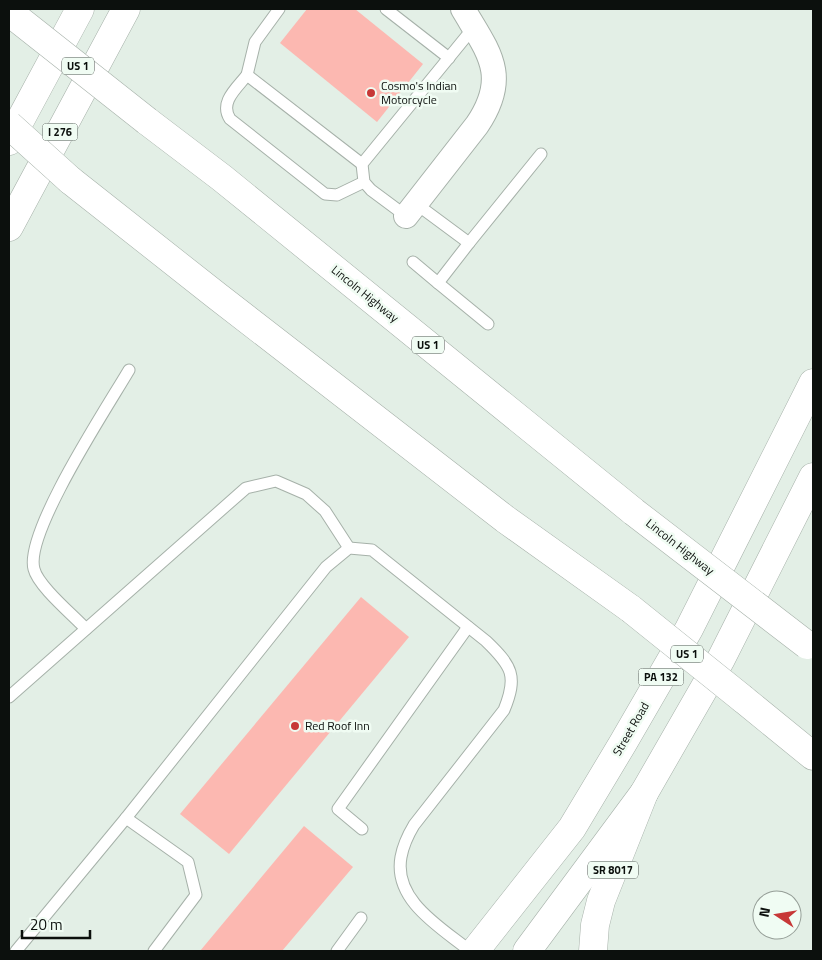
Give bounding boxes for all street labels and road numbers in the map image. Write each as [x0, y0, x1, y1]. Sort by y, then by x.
road number: US 1 [62, 58, 94, 74]
road number: I 276 [42, 124, 78, 140]
street label: Lincoln Highway [327, 260, 403, 327]
road number: US 1 [412, 336, 444, 354]
street label: Lincoln Highway [642, 514, 719, 580]
road number: US 1 [671, 646, 703, 662]
road number: PA 132 [638, 669, 684, 686]
street label: Street Road [607, 698, 654, 759]
road number: SR 8017 [588, 862, 638, 878]

